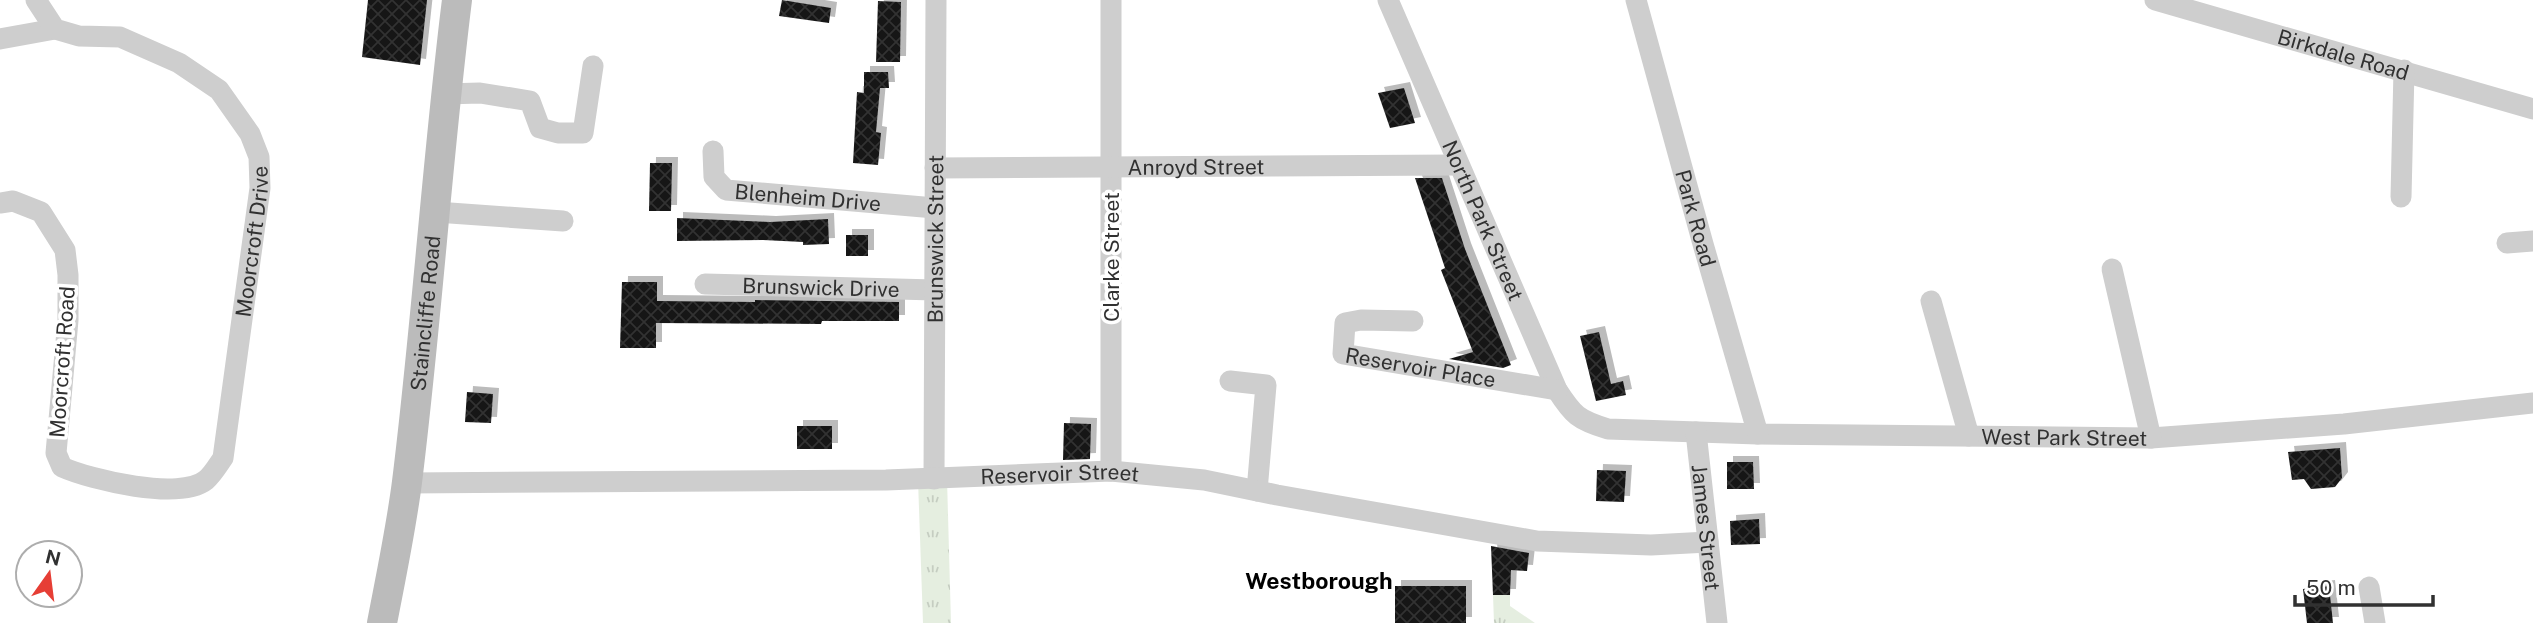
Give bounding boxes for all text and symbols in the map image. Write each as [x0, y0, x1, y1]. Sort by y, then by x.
street label: Birkdale Road [2275, 24, 2412, 85]
street label: North Park Street [1438, 136, 1529, 304]
street label: Anroyd Street [1127, 154, 1265, 179]
street label: Brunswick Street [922, 155, 948, 323]
street label: Moorcroft Drive [230, 165, 272, 319]
street label: Park Road [1671, 167, 1721, 269]
street label: Blenheim Drive [734, 178, 882, 216]
street label: Clarke Street [1099, 192, 1124, 322]
street label: Staincliffe Road [405, 234, 445, 392]
street label: Brunswick Drive [742, 272, 900, 302]
street label: Moorcroft Road [44, 285, 80, 439]
street label: Reservoir Place [1343, 342, 1498, 392]
street label: West Park Street [1981, 424, 2147, 450]
street label: Reservoir Street [980, 458, 1140, 489]
street label: James Street [1687, 463, 1726, 592]
north arrow [14, 539, 84, 609]
text: N [43, 545, 63, 570]
scale bar [2295, 564, 2433, 608]
district label: Westborough [1245, 567, 1393, 594]
text: 50 m [2306, 575, 2356, 600]

